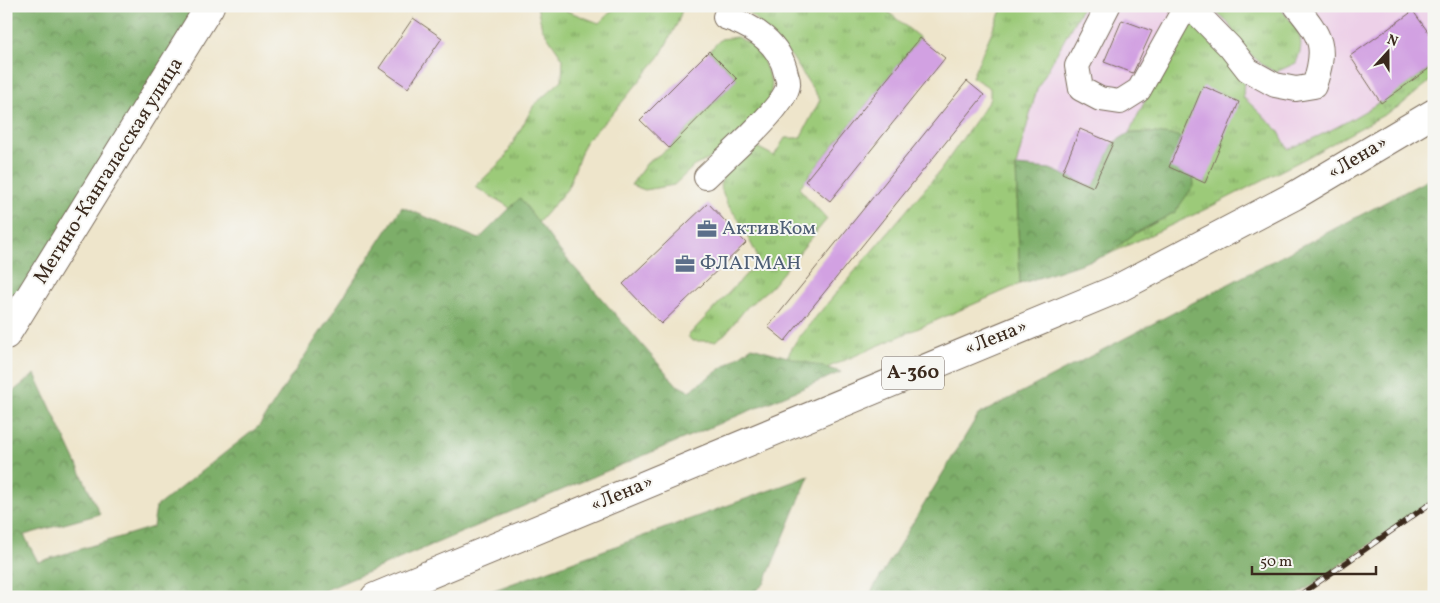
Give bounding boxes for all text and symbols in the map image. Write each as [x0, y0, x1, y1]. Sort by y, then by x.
north arrow [1362, 28, 1412, 78]
text: N [1384, 31, 1400, 52]
street label: Мегино-Кангаласская улица [28, 52, 190, 290]
street label: «Лена» [1323, 129, 1393, 187]
place label: АктивКом [722, 215, 816, 243]
office icon: АктивКом [696, 218, 718, 240]
place label: ФЛАГМАН [700, 250, 801, 278]
office icon: ФЛАГМАН [674, 253, 696, 275]
street label: «Лена» [960, 313, 1032, 363]
road number: А-360 [882, 356, 944, 389]
street label: «Лена» [586, 468, 658, 520]
scale bar [1252, 543, 1376, 575]
text: 50 m [1260, 552, 1292, 573]

